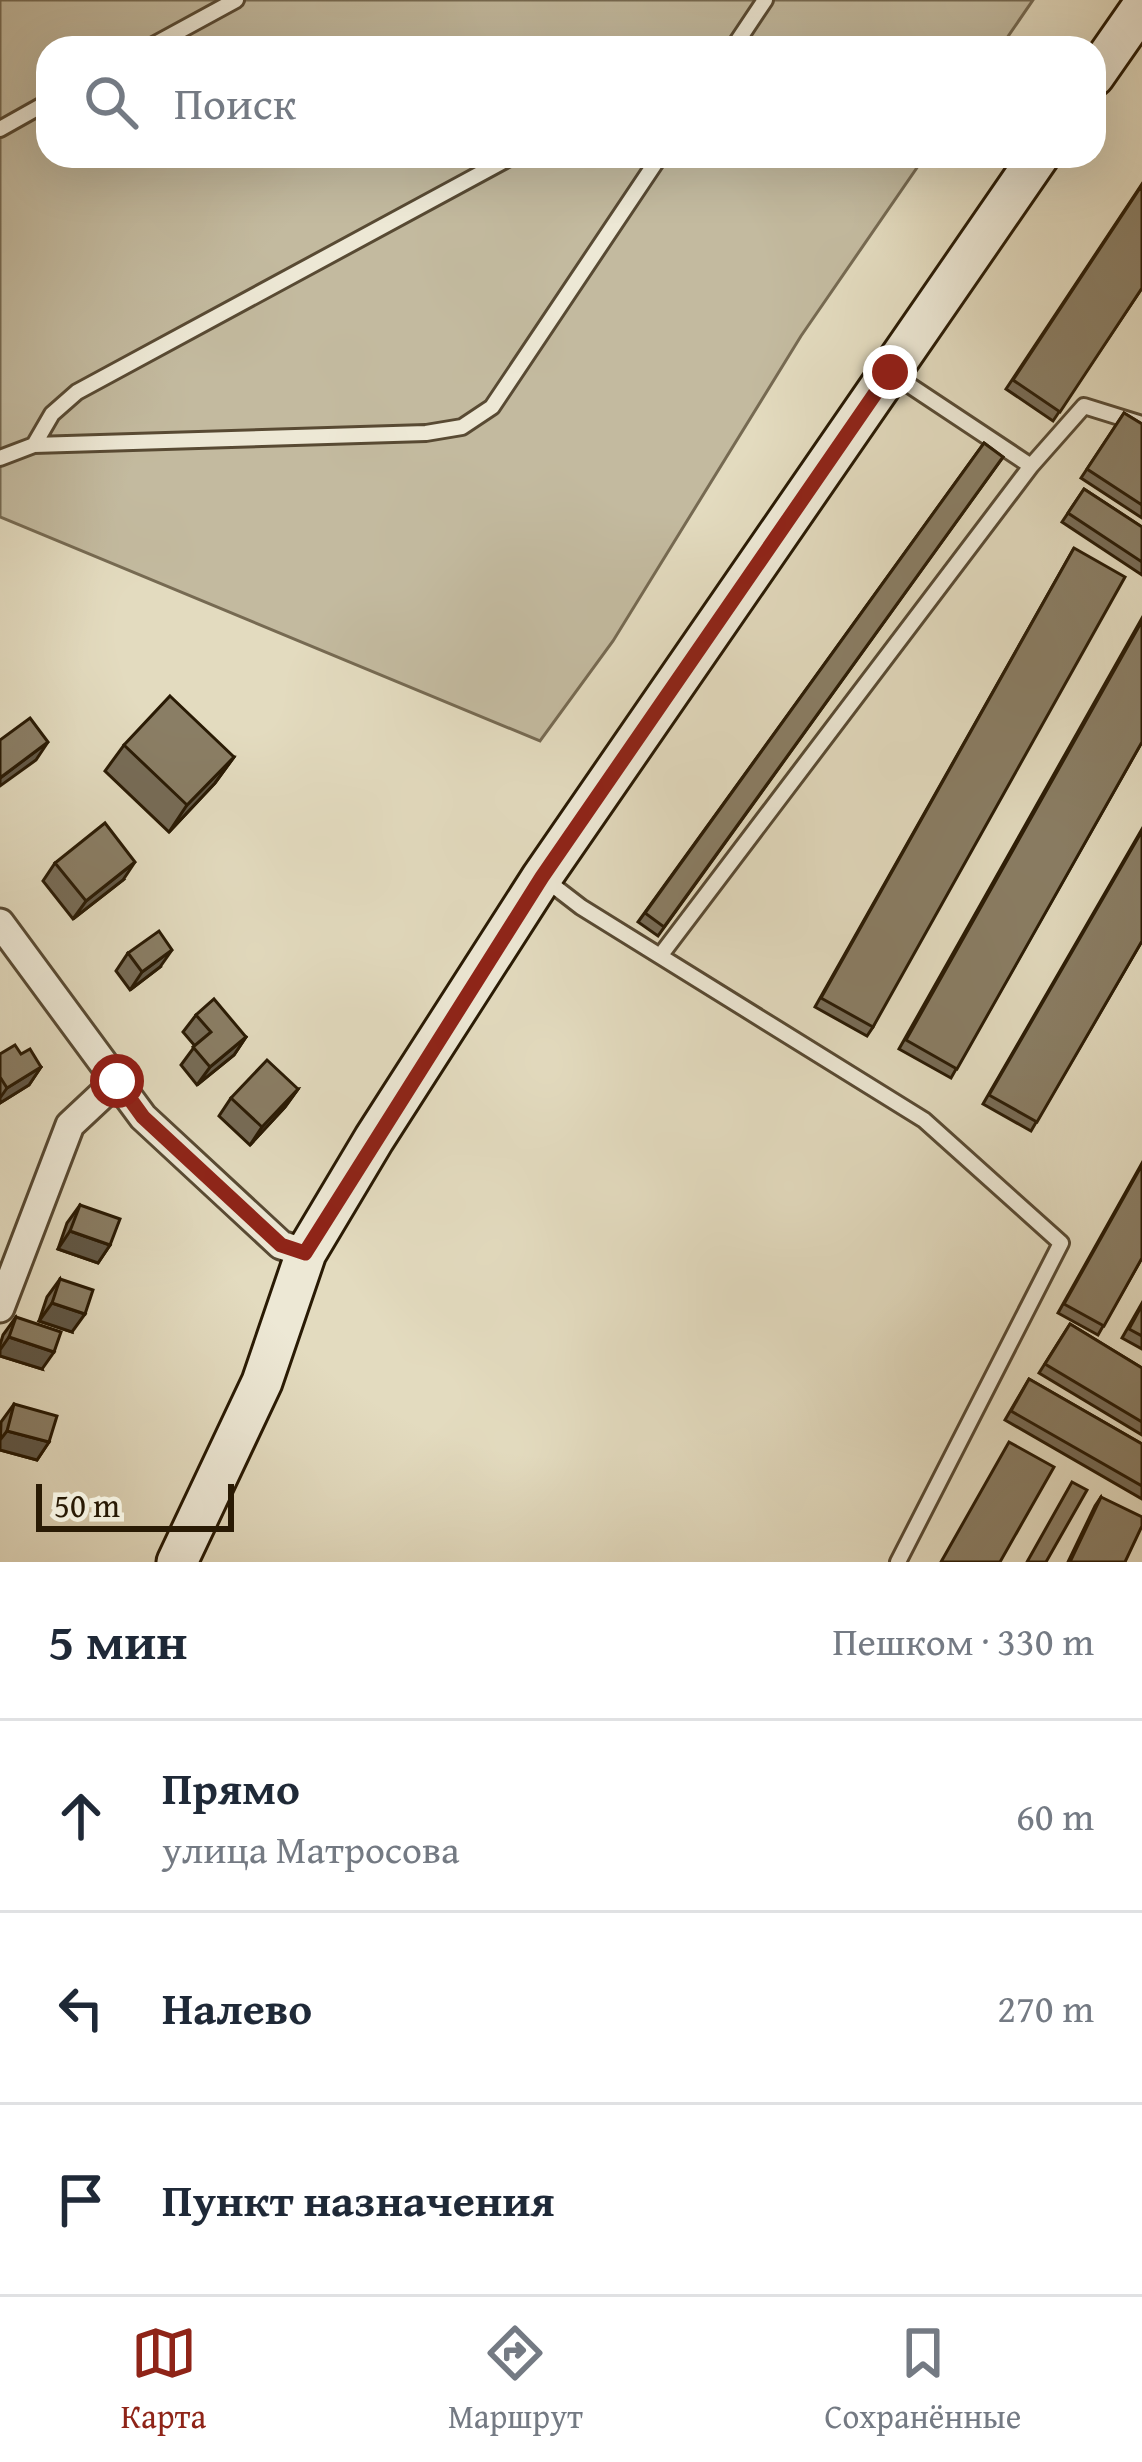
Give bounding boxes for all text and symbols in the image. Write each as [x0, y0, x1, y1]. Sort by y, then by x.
search box [36, 36, 1106, 168]
icon: search [78, 69, 144, 135]
text: Поиск [174, 70, 296, 135]
route end [863, 345, 917, 399]
route start [90, 1054, 144, 1108]
scale bar [36, 1478, 234, 1531]
text: 50 m [54, 1481, 120, 1529]
text: 5 мин [48, 1603, 187, 1678]
text: Пешком · 330 m [832, 1612, 1094, 1669]
text: Прямо [162, 1755, 300, 1820]
icon: ahead [48, 1783, 114, 1849]
text: 60 m [1016, 1787, 1094, 1844]
text: улица Матросова [162, 1820, 460, 1877]
icon: left [48, 1975, 114, 2041]
text: Налево [162, 1975, 312, 2040]
text: 270 m [997, 1979, 1094, 2036]
icon: arrive [48, 2167, 114, 2233]
text: Пункт назначения [162, 2167, 555, 2232]
tab: Карта [121, 2320, 206, 2440]
tab: Маршрут [448, 2320, 583, 2440]
tab: Сохранённые [825, 2320, 1021, 2440]

